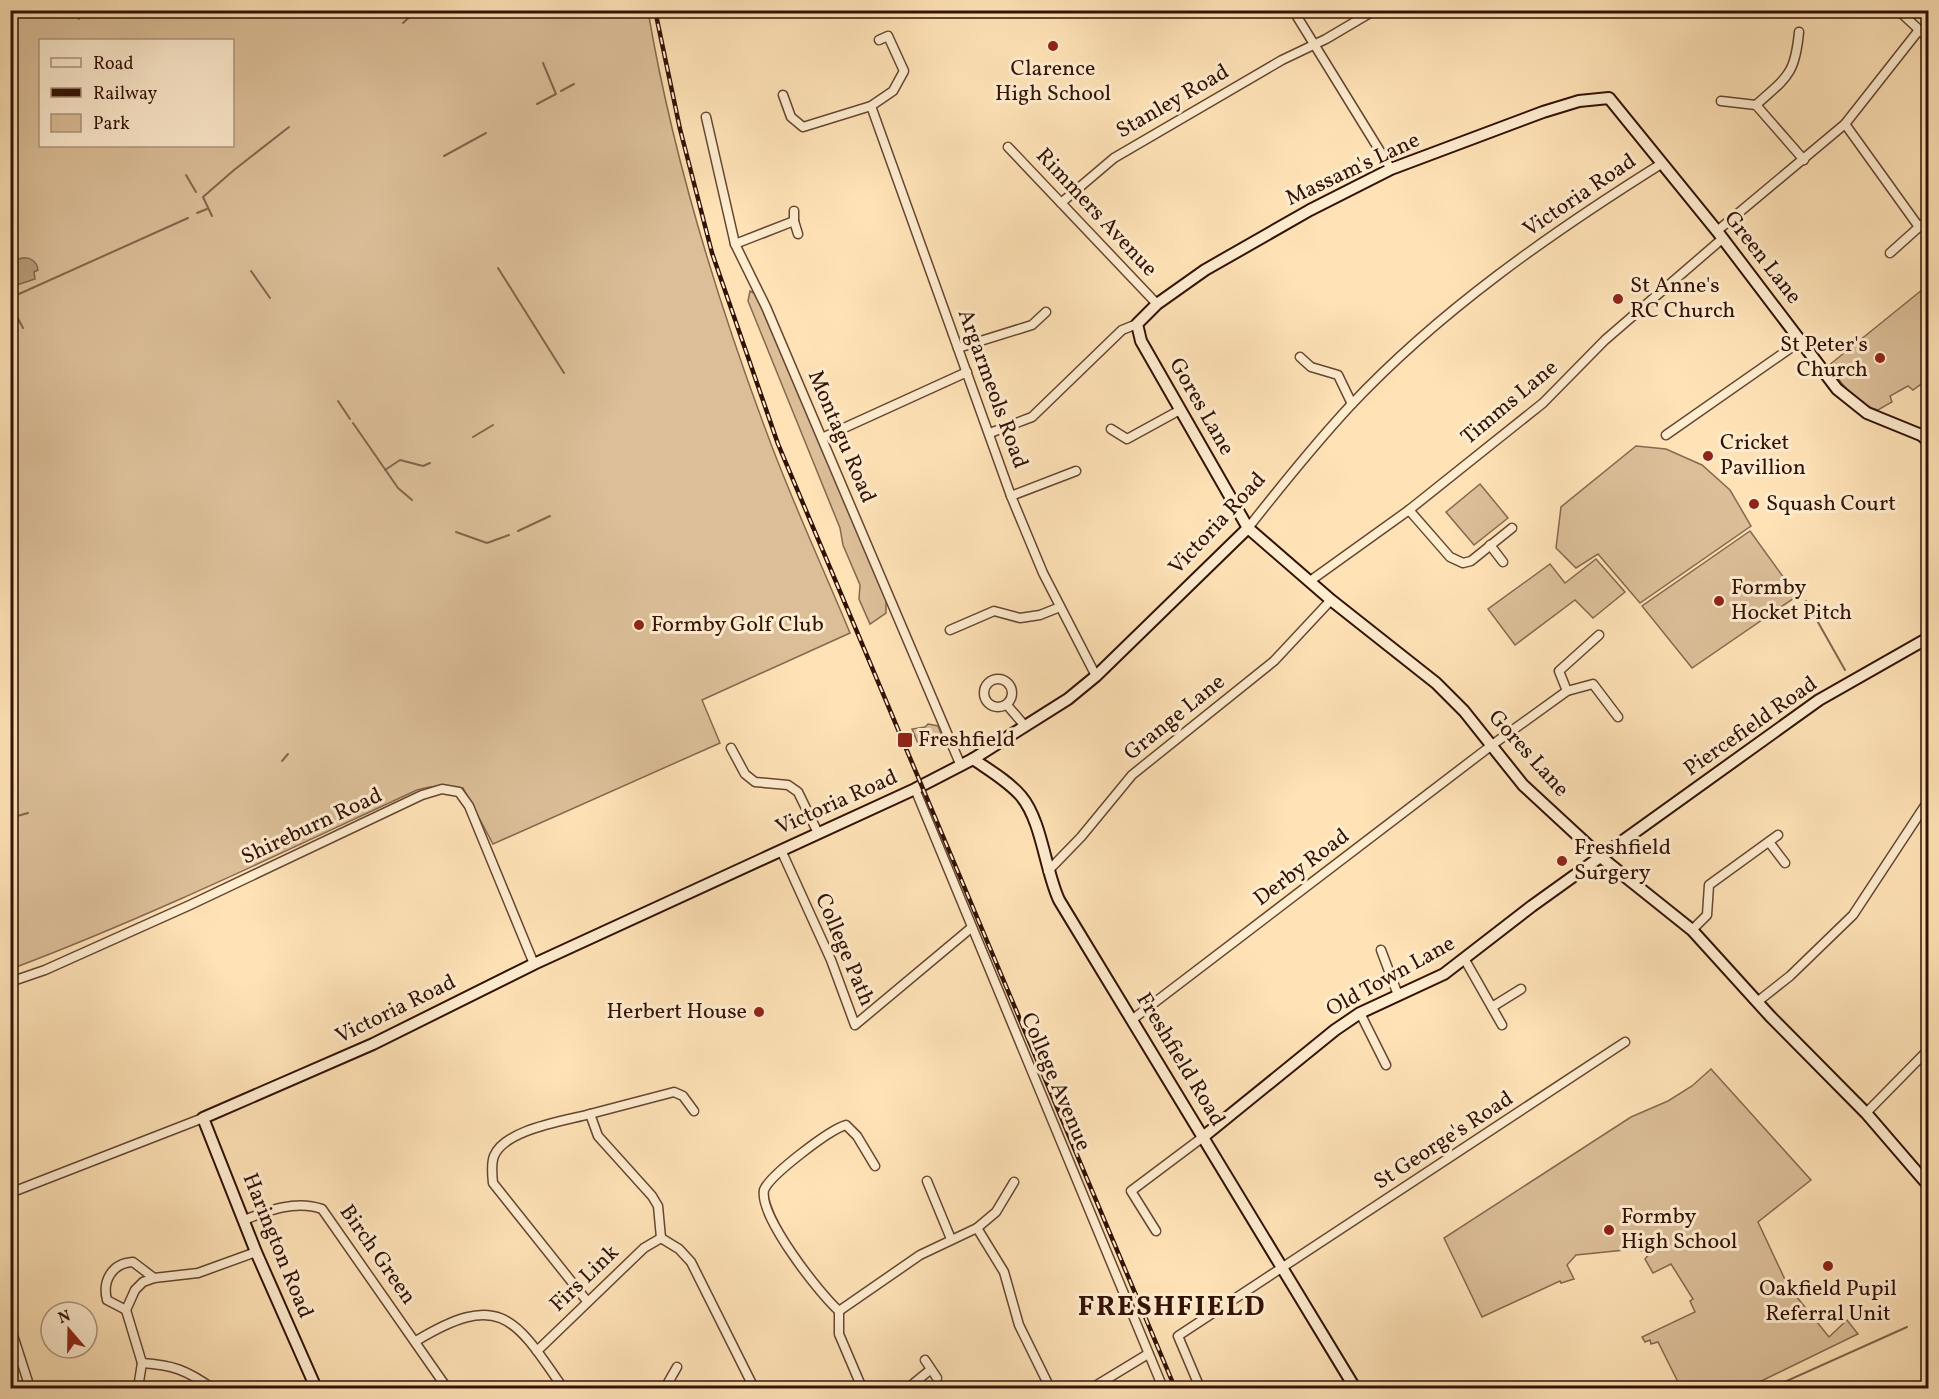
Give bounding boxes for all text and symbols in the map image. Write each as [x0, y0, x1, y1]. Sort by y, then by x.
legend [39, 39, 234, 147]
marker: Clarence High School [1046, 39, 1060, 53]
text: Road [93, 52, 134, 77]
place label: Clarence High School [995, 54, 1111, 110]
street label: Stanley Road [1111, 57, 1235, 147]
text: Railway [93, 82, 157, 107]
text: Park [93, 112, 130, 137]
street label: Massam's Lane [1281, 125, 1425, 215]
street label: Rimmers Avenue [1028, 142, 1164, 284]
street label: Victoria Road [1517, 147, 1643, 245]
street label: Green Lane [1716, 205, 1808, 311]
place label: St Anne's RC Church [1630, 271, 1735, 327]
marker: St Anne's RC Church [1611, 292, 1625, 306]
street label: Argarmeols Road [949, 305, 1035, 473]
place label: St Peter's Church [1780, 330, 1868, 386]
marker: St Peter's Church [1873, 351, 1887, 365]
street label: Gores Lane [1161, 352, 1241, 462]
street label: Timms Lane [1455, 353, 1565, 453]
street label: Montagu Road [799, 366, 883, 508]
place label: Cricket Pavillion [1720, 428, 1806, 484]
marker: Cricket Pavillion [1701, 449, 1715, 463]
street label: Victoria Road [1162, 466, 1274, 582]
place label: Squash Court [1766, 489, 1896, 520]
marker: Squash Court [1747, 497, 1761, 511]
place label: Formby Hocket Pitch [1731, 573, 1852, 629]
marker: Formby Hocket Pitch [1712, 594, 1726, 608]
place label: Formby Golf Club [651, 610, 824, 641]
marker: Formby Golf Club [632, 618, 646, 632]
street label: Grange Lane [1118, 667, 1232, 769]
street label: Piercefield Road [1678, 669, 1824, 785]
street label: Gores Lane [1480, 703, 1576, 805]
place label: Freshfield [918, 725, 1015, 756]
marker: Freshfield [896, 731, 914, 749]
street label: Victoria Road [771, 762, 903, 844]
street label: Shireburn Road [236, 781, 388, 873]
street label: Derby Road [1248, 822, 1356, 914]
place label: Freshfield Surgery [1574, 833, 1671, 889]
marker: Freshfield Surgery [1555, 854, 1569, 868]
street label: College Path [806, 889, 882, 1011]
street label: Old Town Lane [1321, 929, 1461, 1025]
street label: Victoria Road [331, 967, 461, 1053]
street label: Freshfield Road [1128, 987, 1232, 1133]
place label: Herbert House [606, 997, 747, 1028]
marker: Herbert House [752, 1005, 766, 1019]
street label: College Avenue [1012, 1008, 1098, 1156]
street label: St George's Road [1368, 1084, 1520, 1198]
street label: Harington Road [234, 1169, 320, 1323]
street label: Birch Green [331, 1199, 423, 1311]
place label: Formby High School [1621, 1202, 1737, 1258]
marker: Formby High School [1602, 1223, 1616, 1237]
street label: Firs Link [544, 1238, 626, 1320]
marker: Oakfield Pupil Referral Unit [1821, 1259, 1835, 1273]
place label: Oakfield Pupil Referral Unit [1759, 1274, 1897, 1330]
district label: FRESHFIELD [1078, 1288, 1266, 1327]
north arrow [39, 1300, 99, 1360]
text: N [55, 1305, 74, 1330]

